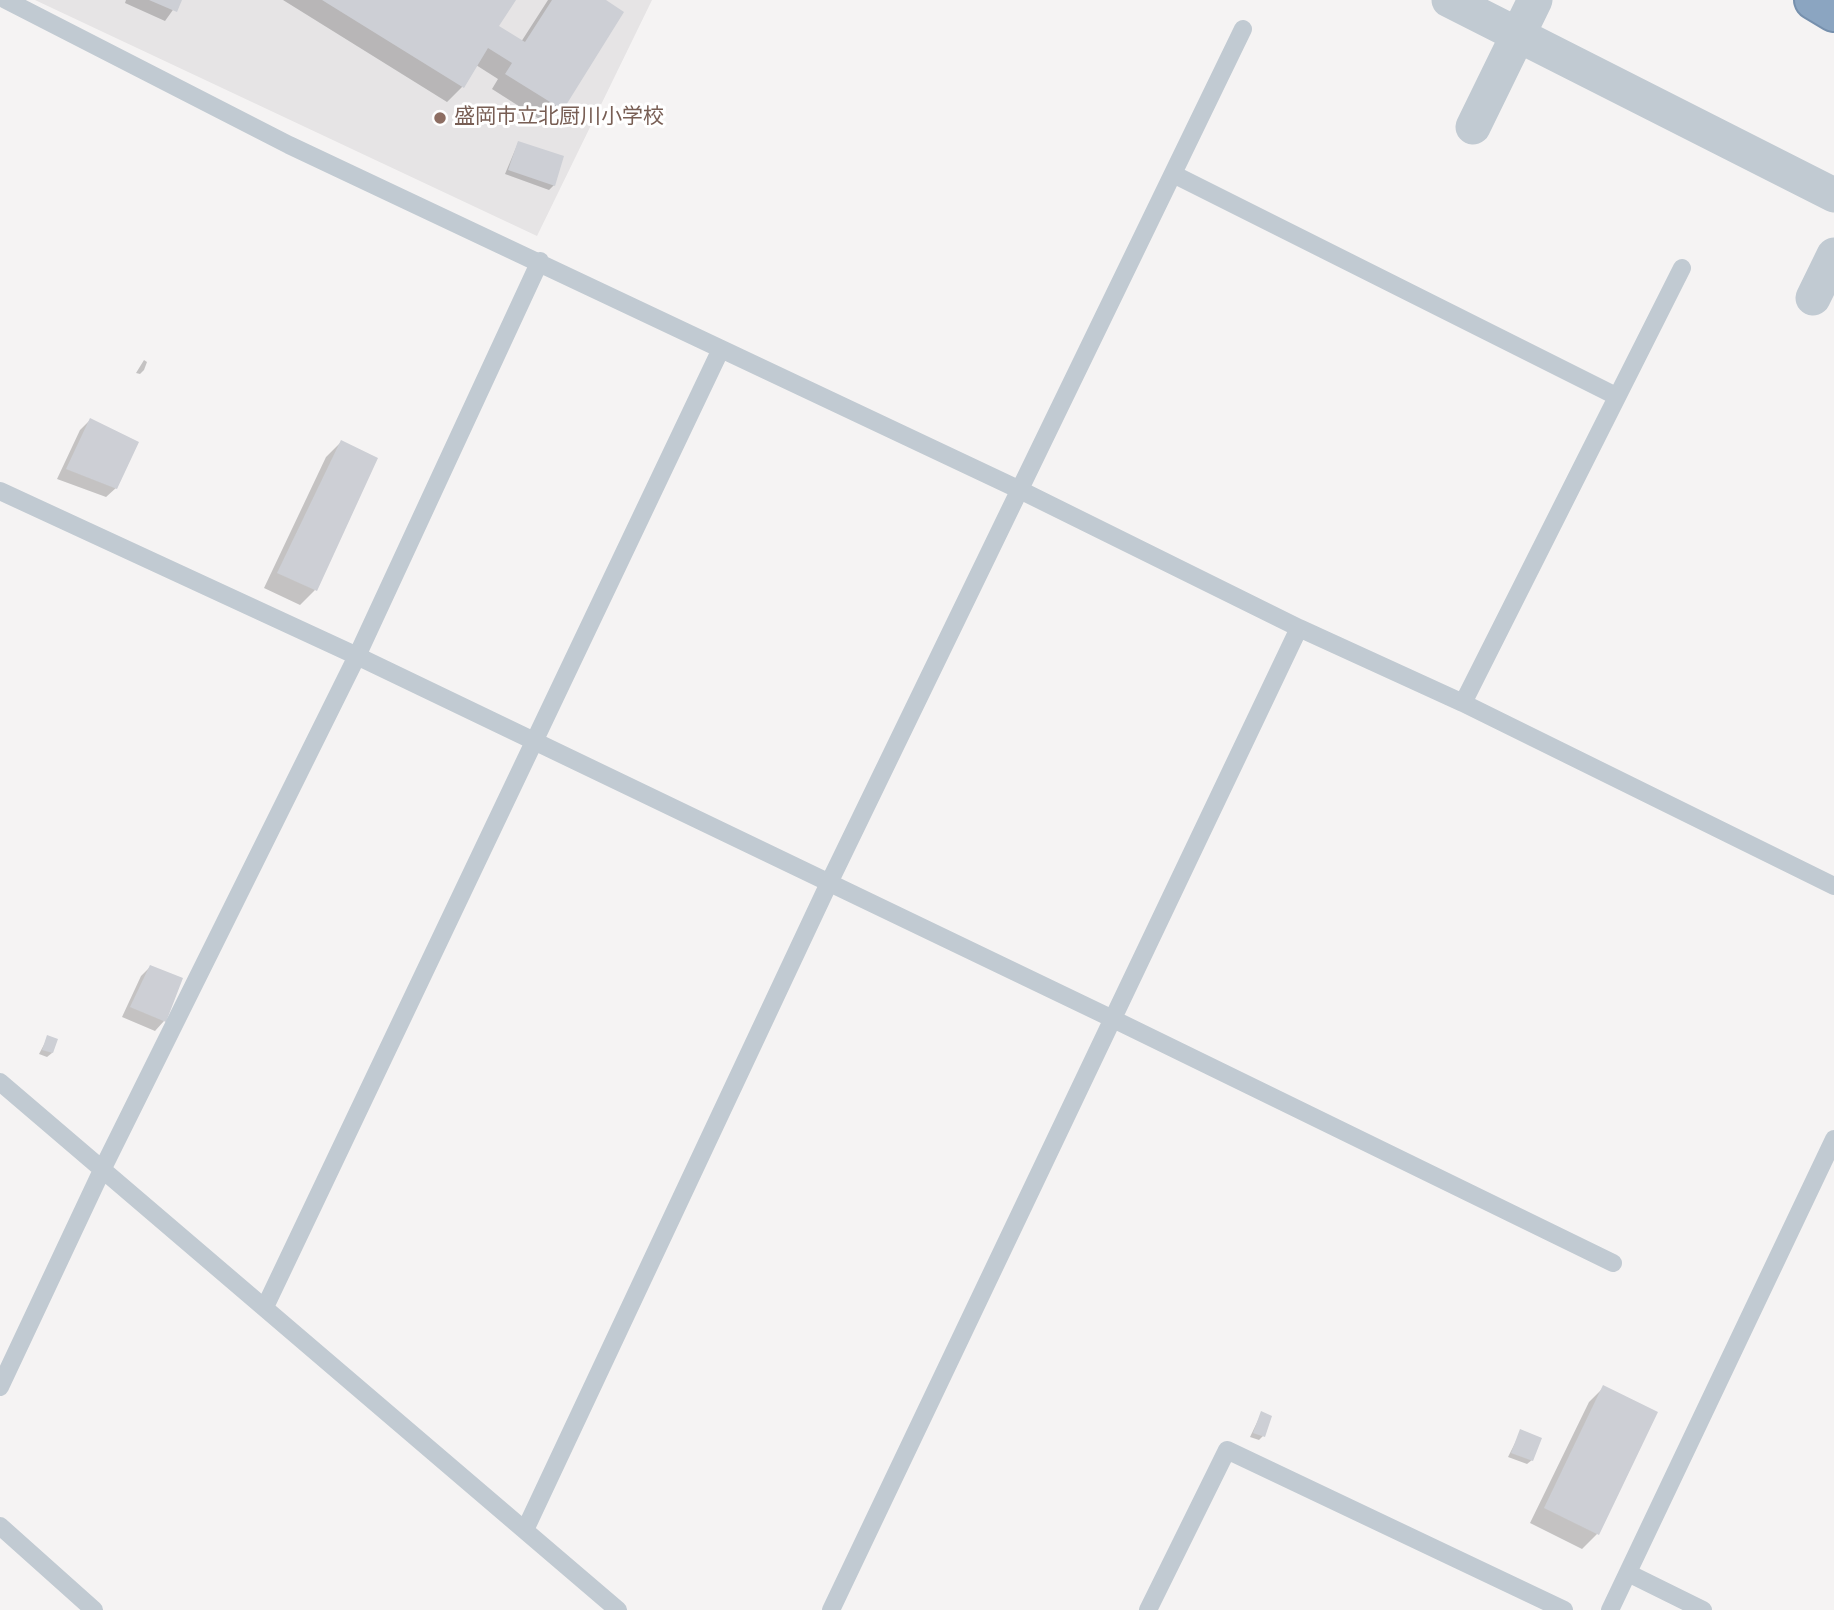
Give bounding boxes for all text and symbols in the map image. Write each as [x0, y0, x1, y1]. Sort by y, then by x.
place label: 盛岡市立北厨川小学校 [454, 105, 664, 131]
marker: 盛岡市立北厨川小学校 [432, 110, 448, 126]

